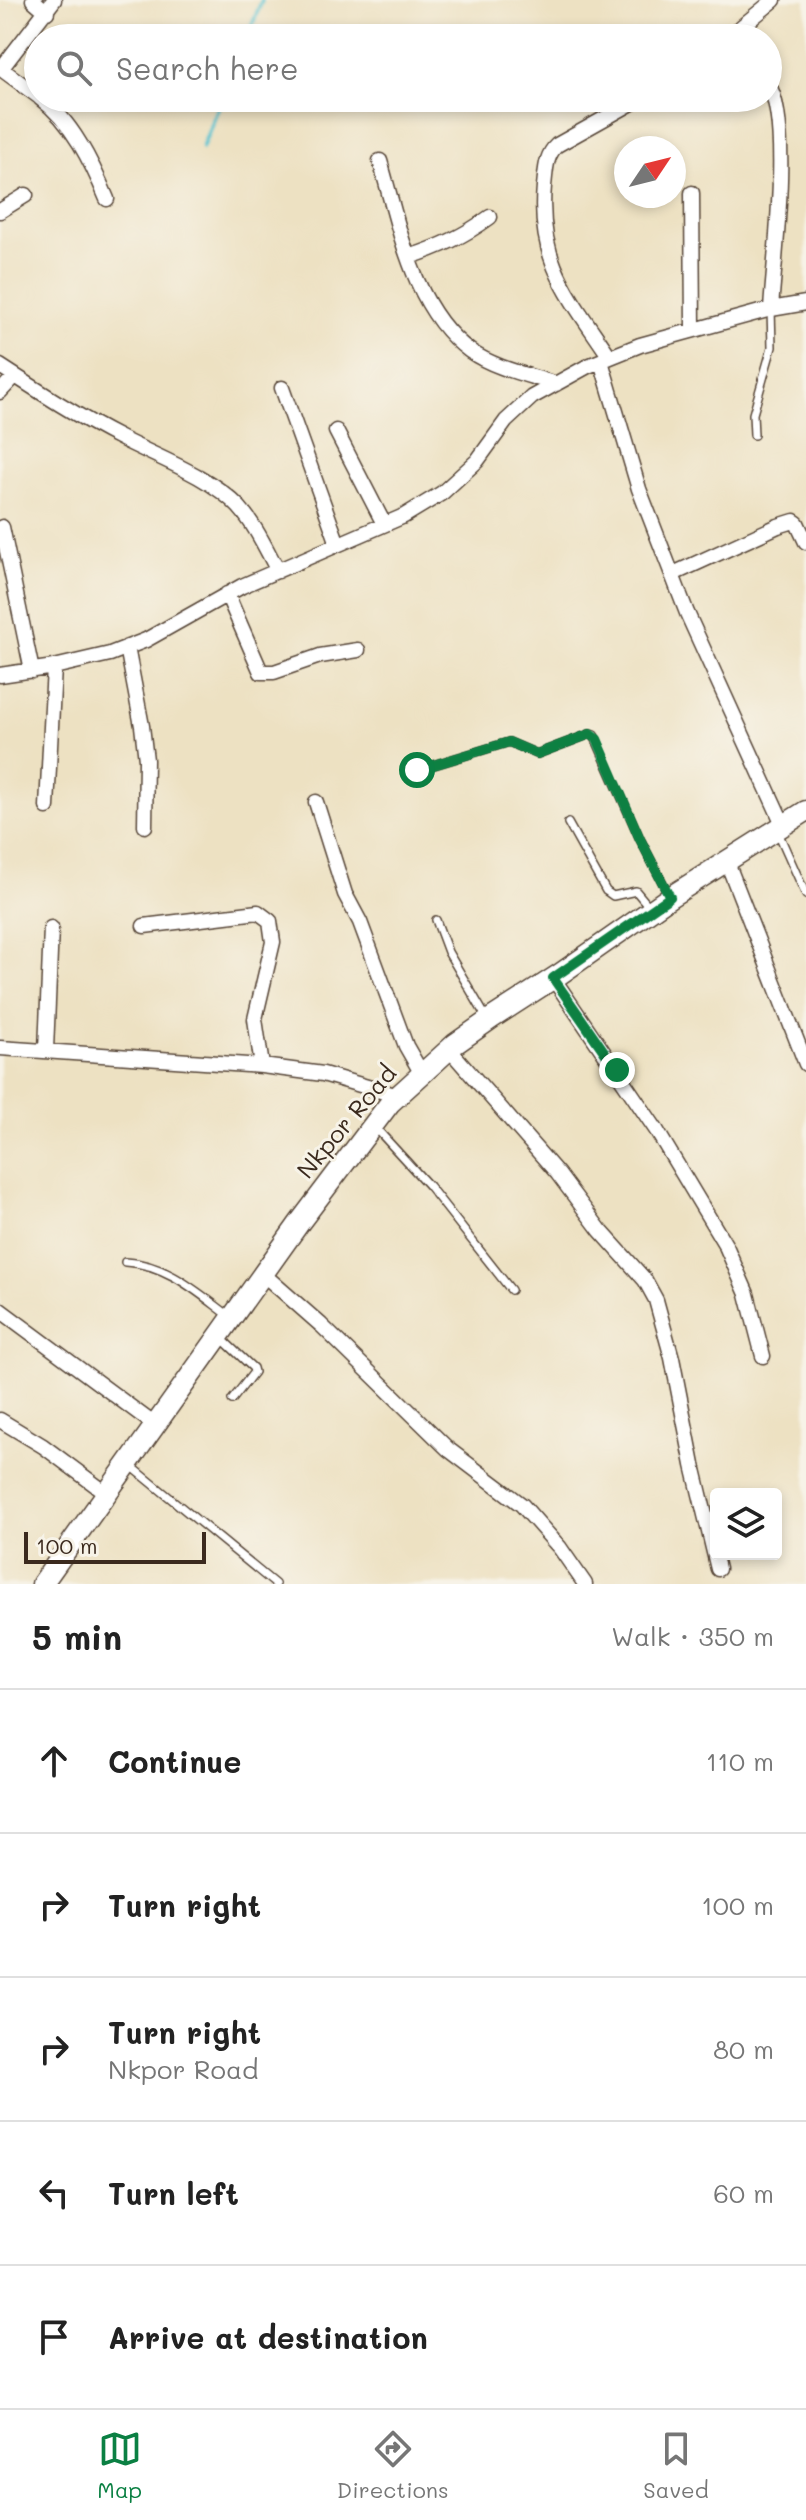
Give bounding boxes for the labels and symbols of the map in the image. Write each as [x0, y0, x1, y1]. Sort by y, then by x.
north arrow [614, 136, 686, 208]
route start [399, 752, 435, 788]
route end [599, 1052, 635, 1088]
street label: Nkpor Road [289, 1058, 402, 1184]
scale bar [24, 1528, 206, 1564]

